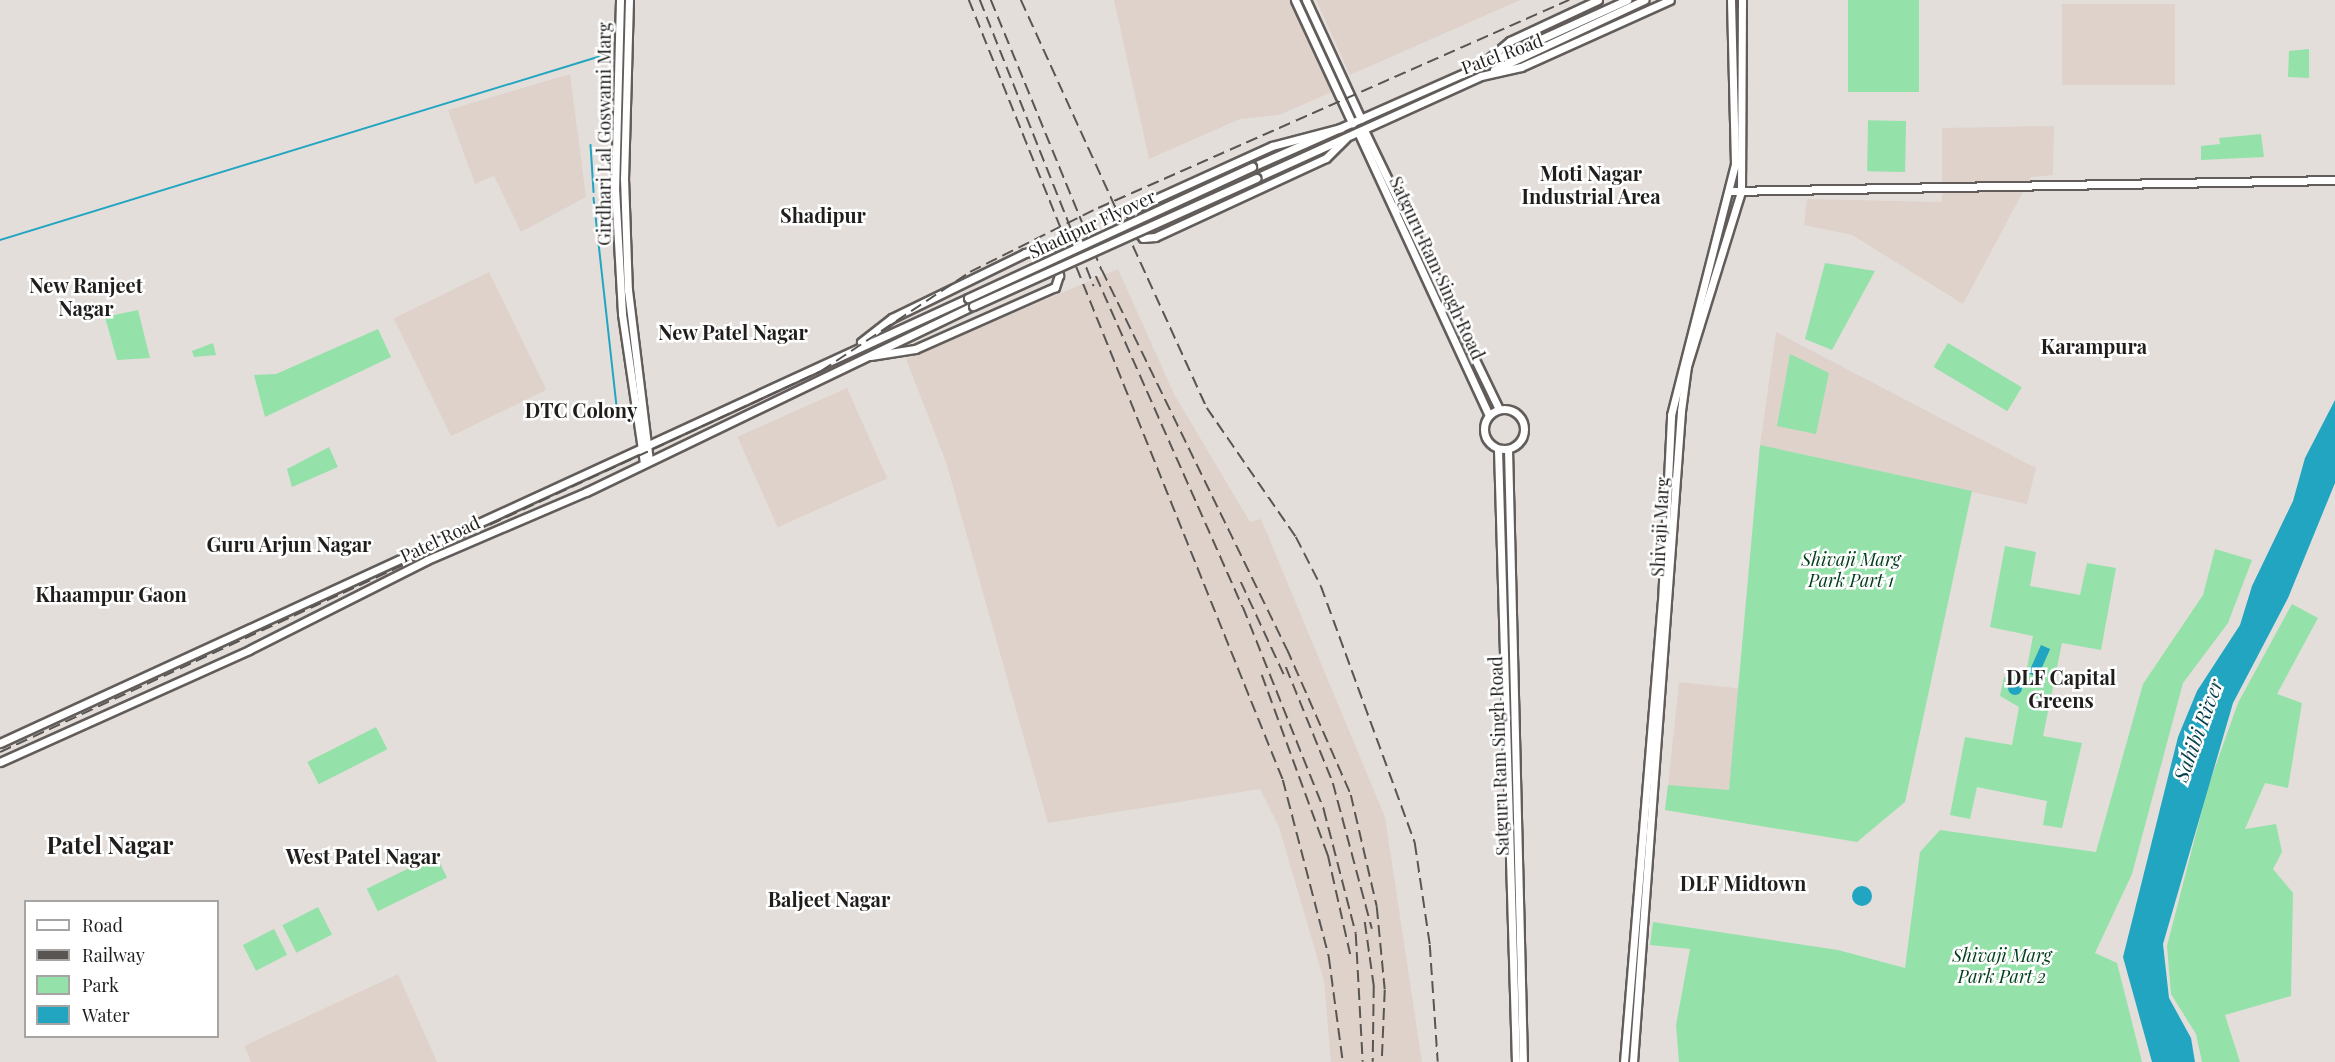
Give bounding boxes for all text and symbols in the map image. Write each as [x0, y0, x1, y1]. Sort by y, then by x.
street label: Girdhari Lal Goswami Marg [593, 22, 615, 246]
street label: Patel Road [1458, 29, 1546, 79]
district label: Moti Nagar Industrial Area [1521, 160, 1661, 207]
street label: Satguru Ram Singh Road [1385, 173, 1489, 363]
street label: Shadipur Flyover [1025, 185, 1159, 263]
district label: Shadipur [780, 202, 866, 226]
district label: New Ranjeet Nagar [29, 272, 143, 319]
district label: New Patel Nagar [658, 319, 808, 343]
district label: Karampura [2041, 333, 2147, 357]
district label: DTC Colony [525, 397, 637, 421]
street label: Shivaji Marg [1647, 477, 1673, 577]
street label: Patel Road [397, 511, 483, 567]
district label: Guru Arjun Nagar [206, 531, 372, 555]
park label: Shivaji Marg Park Part 1 [1801, 549, 1901, 592]
district label: Khaampur Gaon [35, 581, 187, 605]
street label: Satguru Ram Singh Road [1485, 656, 1513, 856]
district label: DLF Capital Greens [2006, 665, 2116, 712]
water label: Sahibi River [2167, 676, 2227, 784]
district label: Patel Nagar [46, 831, 174, 859]
district label: West Patel Nagar [286, 843, 440, 867]
district label: DLF Midtown [1680, 870, 1806, 894]
district label: Baljeet Nagar [768, 886, 890, 910]
legend [24, 900, 219, 1038]
text: Road [82, 913, 123, 937]
text: Railway [82, 943, 145, 967]
park label: Shivaji Marg Park Part 2 [1952, 945, 2052, 988]
text: Park [82, 973, 119, 997]
text: Water [82, 1003, 130, 1027]

